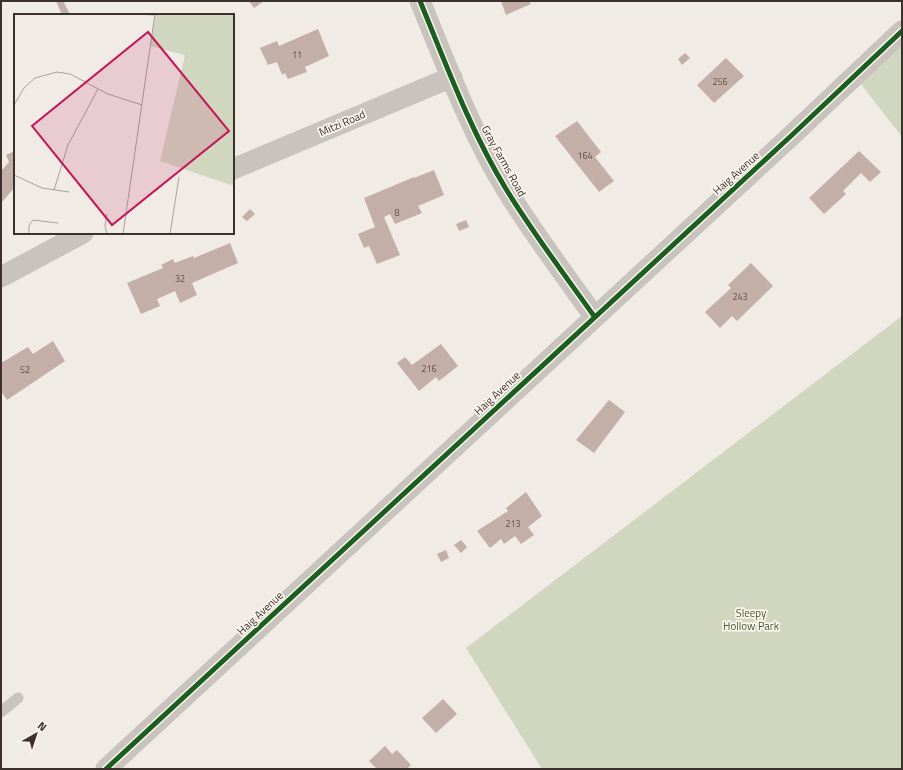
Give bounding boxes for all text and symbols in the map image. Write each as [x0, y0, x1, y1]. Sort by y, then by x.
inset map [14, 14, 234, 234]
house number: 11 [292, 48, 302, 61]
house number: 256 [712, 75, 728, 88]
street label: Mitzi Road [316, 106, 368, 140]
street label: Gray Farms Road [478, 123, 530, 200]
street label: Haig Avenue [709, 147, 763, 198]
house number: 164 [577, 149, 593, 162]
house number: 8 [394, 206, 400, 219]
house number: 32 [175, 272, 185, 285]
house number: 243 [732, 290, 748, 303]
house number: 216 [421, 362, 437, 375]
house number: 52 [20, 363, 30, 376]
street label: Haig Avenue [470, 367, 524, 419]
house number: 213 [505, 517, 521, 530]
street label: Haig Avenue [233, 587, 287, 639]
park label: Sleepy Hollow Park [723, 605, 780, 634]
north arrow [16, 714, 56, 754]
text: N [34, 718, 50, 735]

